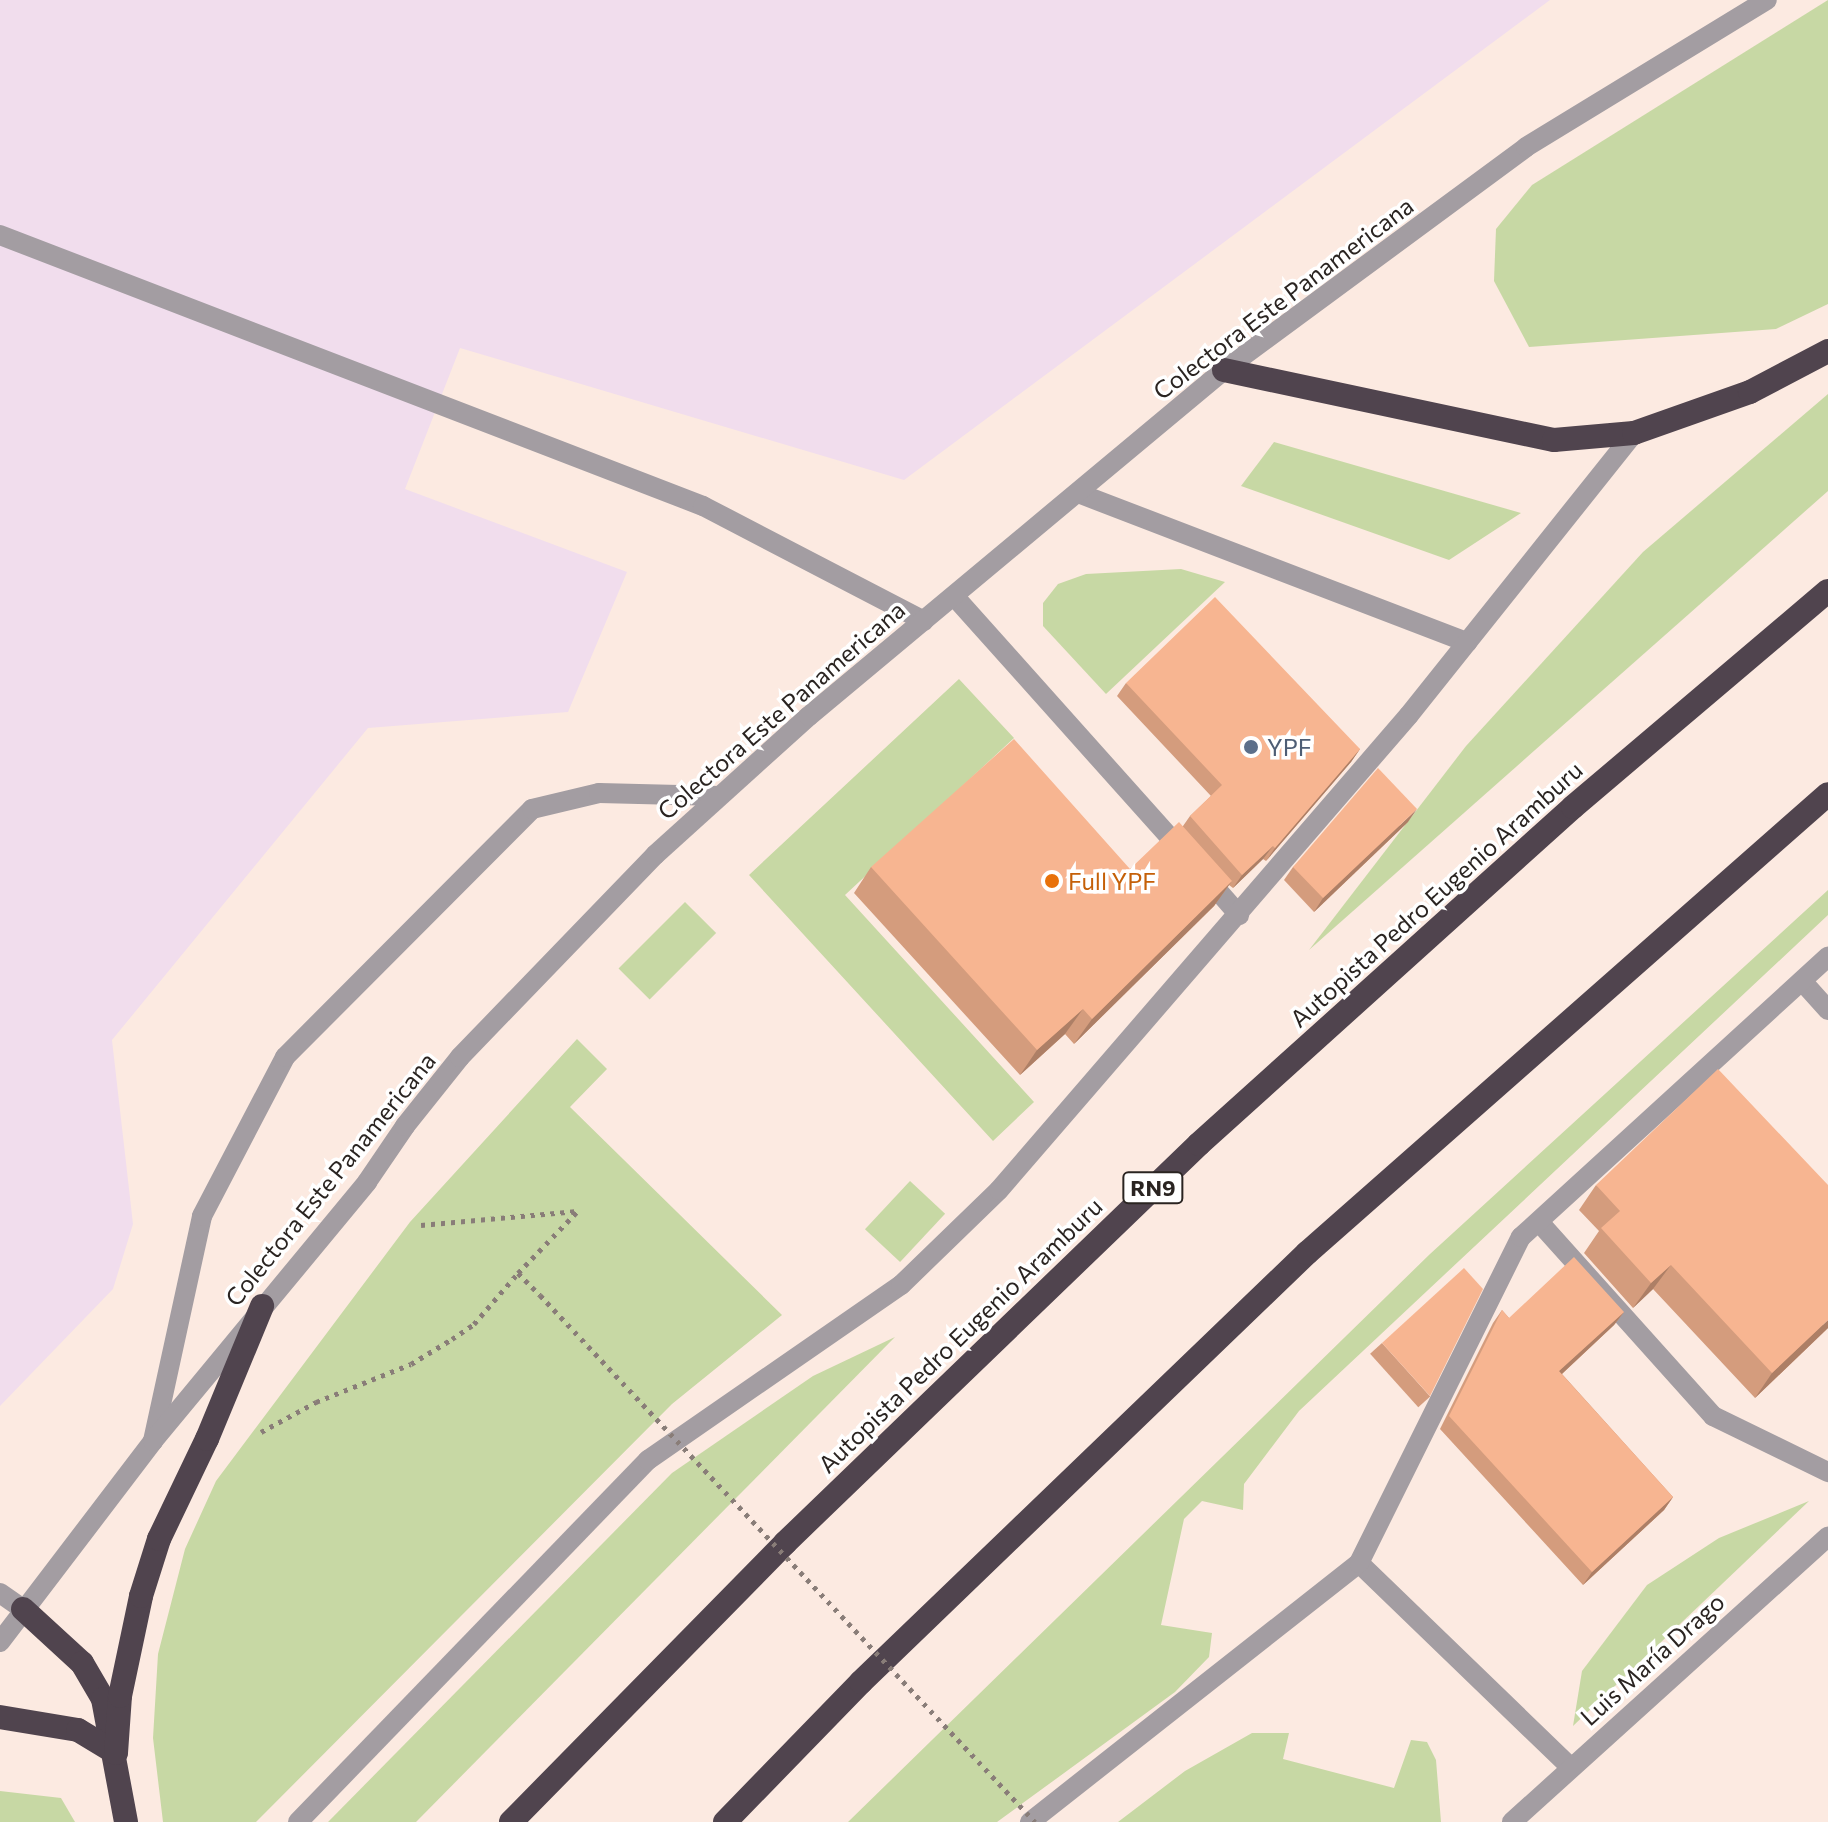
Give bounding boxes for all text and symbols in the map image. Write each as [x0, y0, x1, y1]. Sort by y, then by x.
street label: Colectora Este Panamericana [1147, 191, 1419, 405]
street label: Colectora Este Panamericana [652, 595, 910, 825]
place label: YPF [1267, 733, 1311, 761]
marker: YPF [1242, 738, 1260, 756]
street label: Autopista Pedro Eugenio Aramburu [1284, 755, 1588, 1033]
place label: Full YPF [1068, 867, 1156, 895]
marker: Full YPF [1043, 872, 1061, 890]
street label: Colectora Este Panamericana [219, 1046, 441, 1312]
road number: RN9 [1121, 1170, 1185, 1206]
street label: Autopista Pedro Eugenio Aramburu [812, 1192, 1108, 1478]
street label: Luis María Drago [1574, 1587, 1730, 1731]

